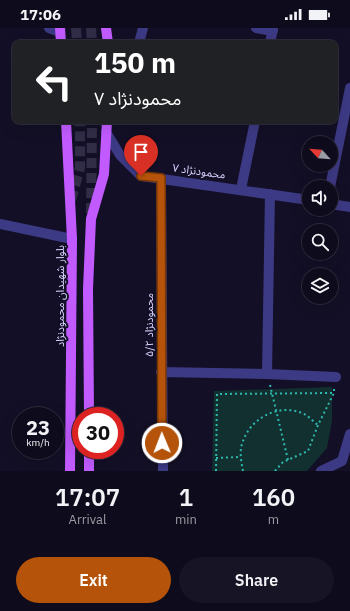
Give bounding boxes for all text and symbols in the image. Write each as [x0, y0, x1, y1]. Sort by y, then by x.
text: 17:06 [20, 5, 61, 24]
text: 150 m [94, 44, 176, 81]
icon: left [28, 56, 80, 108]
text: محمودنژاد ۷ [94, 87, 181, 110]
pin [124, 135, 158, 176]
north arrow [302, 136, 338, 172]
map controls [302, 136, 338, 304]
icon: arrive [130, 141, 152, 163]
street label: محمودنژاد ۷ [172, 160, 227, 182]
button: sound [302, 180, 338, 216]
button: search [302, 224, 338, 260]
street label: بلوار شهیدان محمودنژاد [53, 245, 67, 347]
button: layers [302, 268, 338, 304]
street label: محمودنژاد ۵/۲ [142, 293, 156, 357]
speed limit sign: 30 [72, 407, 124, 459]
text: 23 [26, 414, 50, 441]
position arrow [141, 422, 183, 464]
text: km/h [26, 436, 50, 449]
text: 17:07 [55, 481, 120, 513]
text: 1 [179, 481, 193, 513]
text: 160 [252, 481, 295, 513]
text: Arrival [69, 511, 106, 528]
text: min [175, 511, 197, 528]
text: m [268, 511, 279, 528]
button: Exit [16, 557, 171, 603]
button: Share [179, 557, 334, 603]

